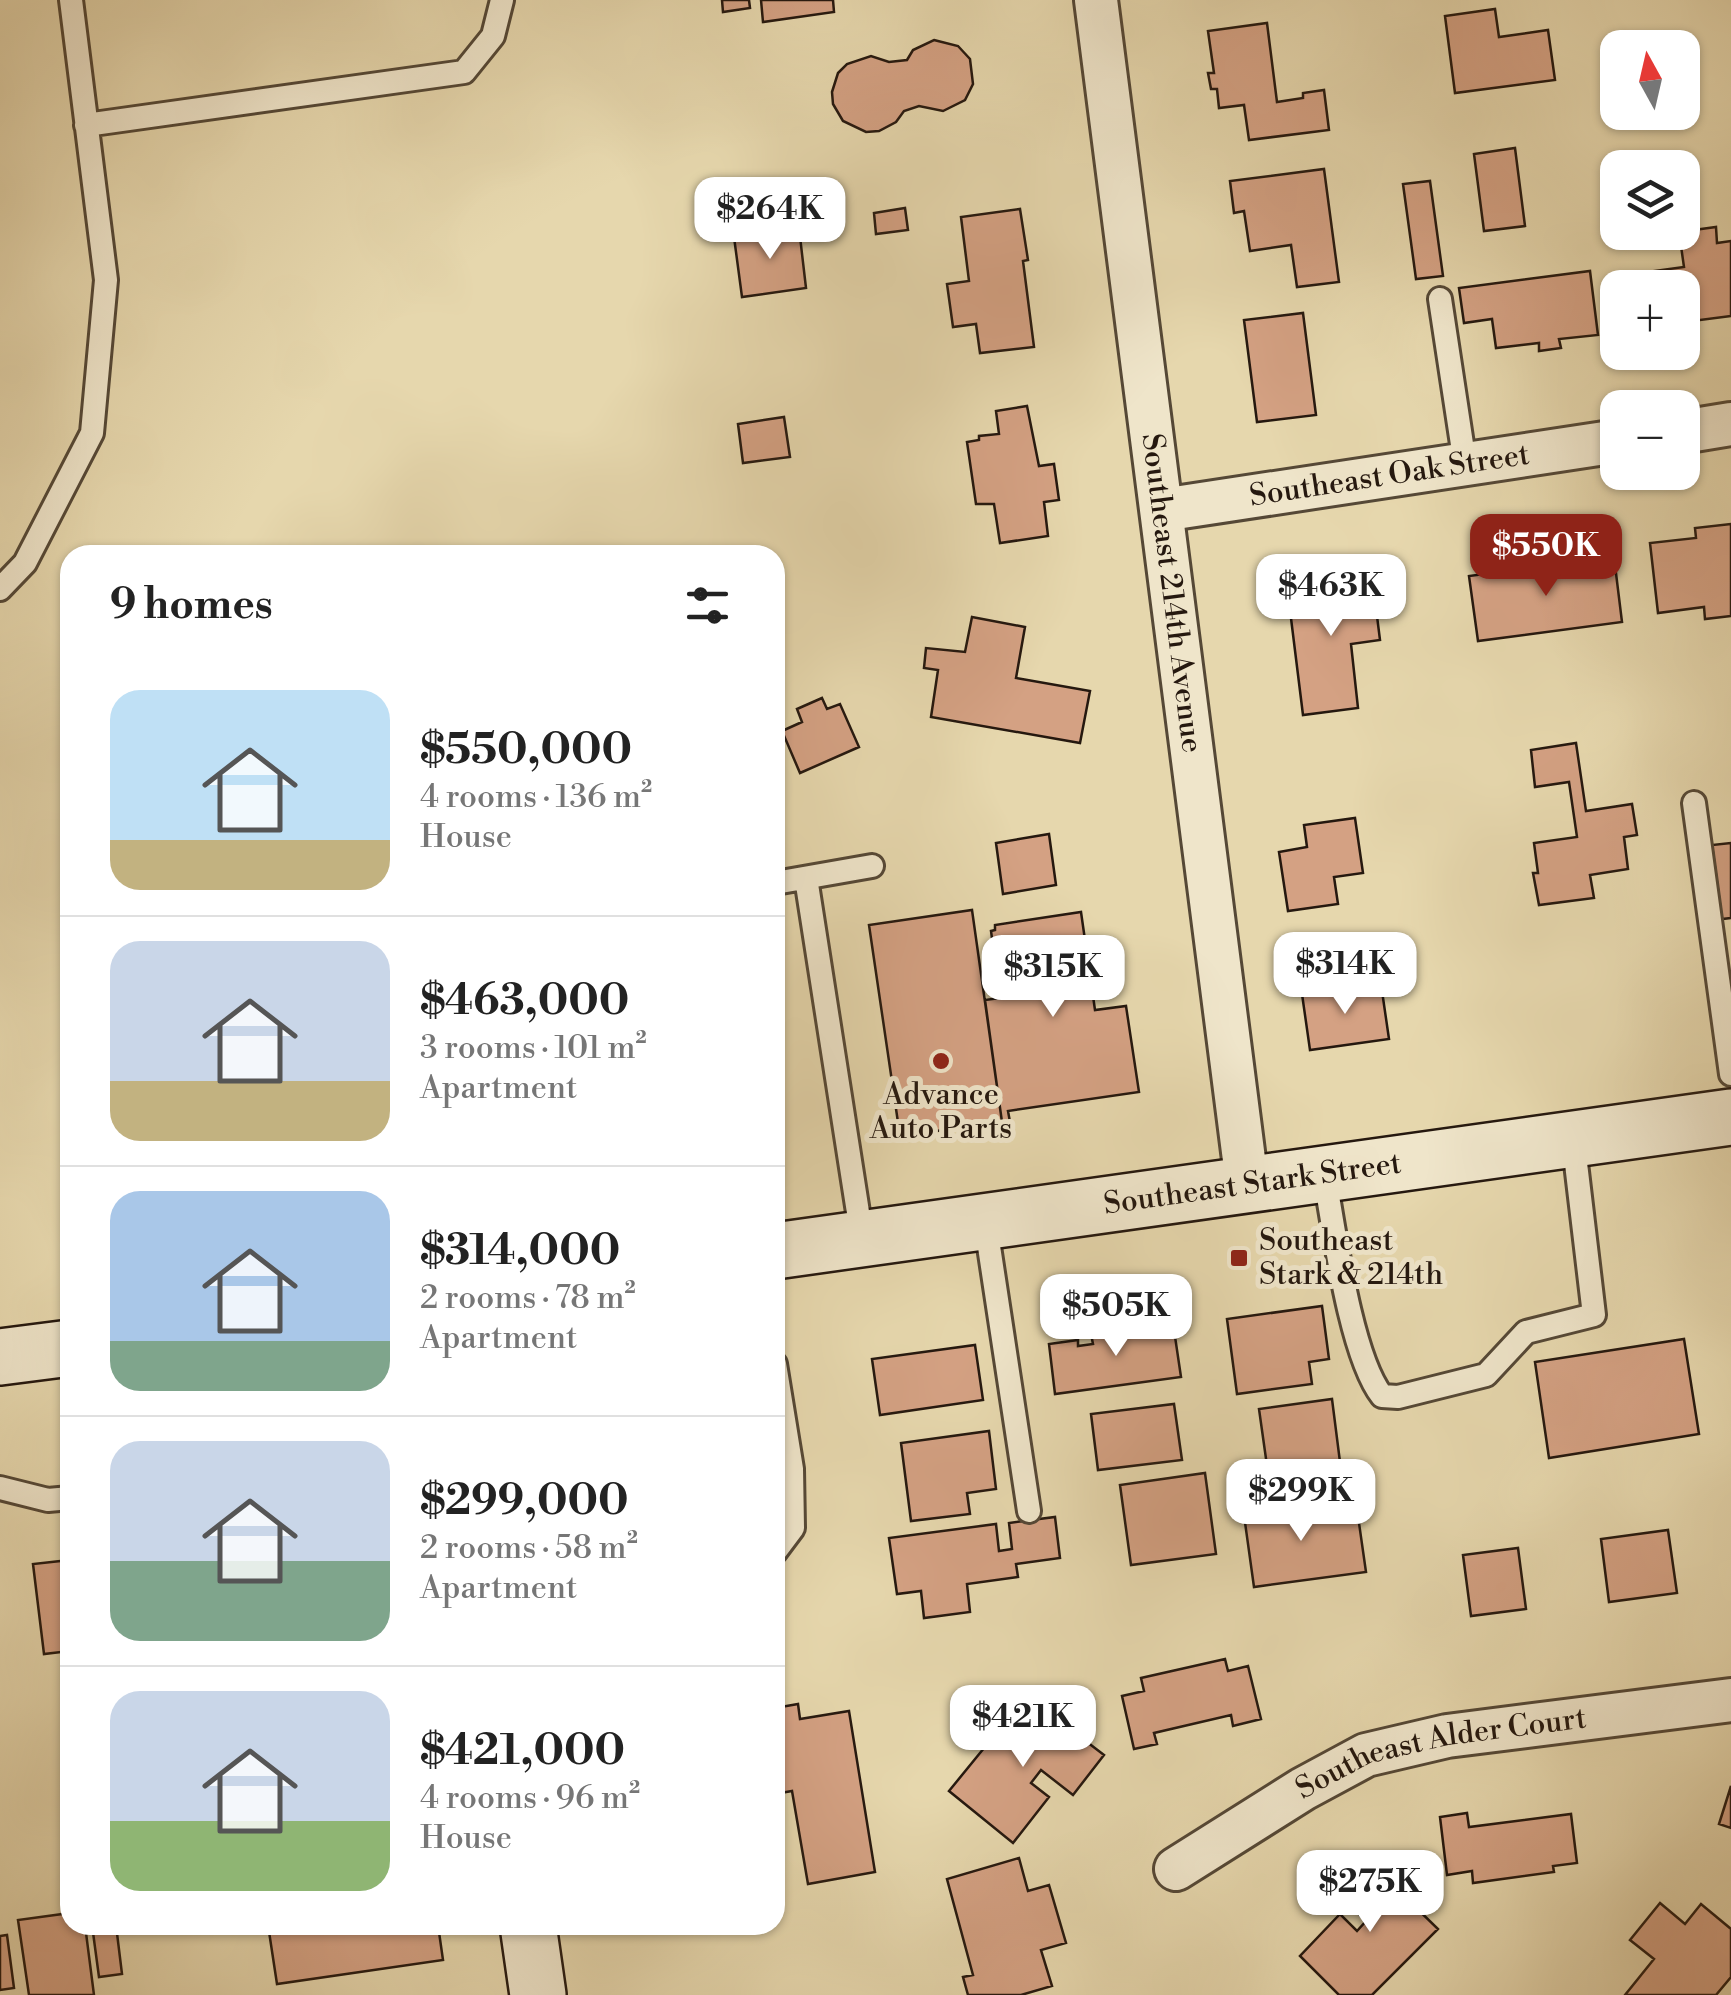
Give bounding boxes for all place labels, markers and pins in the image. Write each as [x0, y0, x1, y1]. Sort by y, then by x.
pin: $264K [700, 177, 840, 262]
pin: $550K [1476, 514, 1616, 599]
pin: $463K [1261, 554, 1401, 639]
pin: $314K [1275, 932, 1415, 1017]
pin: $315K [983, 935, 1123, 1020]
marker: Advance Auto Parts [930, 1050, 952, 1072]
place label: Advance Auto Parts [869, 1076, 1012, 1148]
place label: Southeast Stark & 214th [1259, 1222, 1443, 1294]
marker: Southeast Stark & 214th [1228, 1247, 1250, 1269]
pin: $505K [1046, 1274, 1186, 1359]
pin: $299K [1231, 1459, 1371, 1544]
pin: $421K [953, 1685, 1093, 1770]
pin: $275K [1300, 1850, 1440, 1935]

